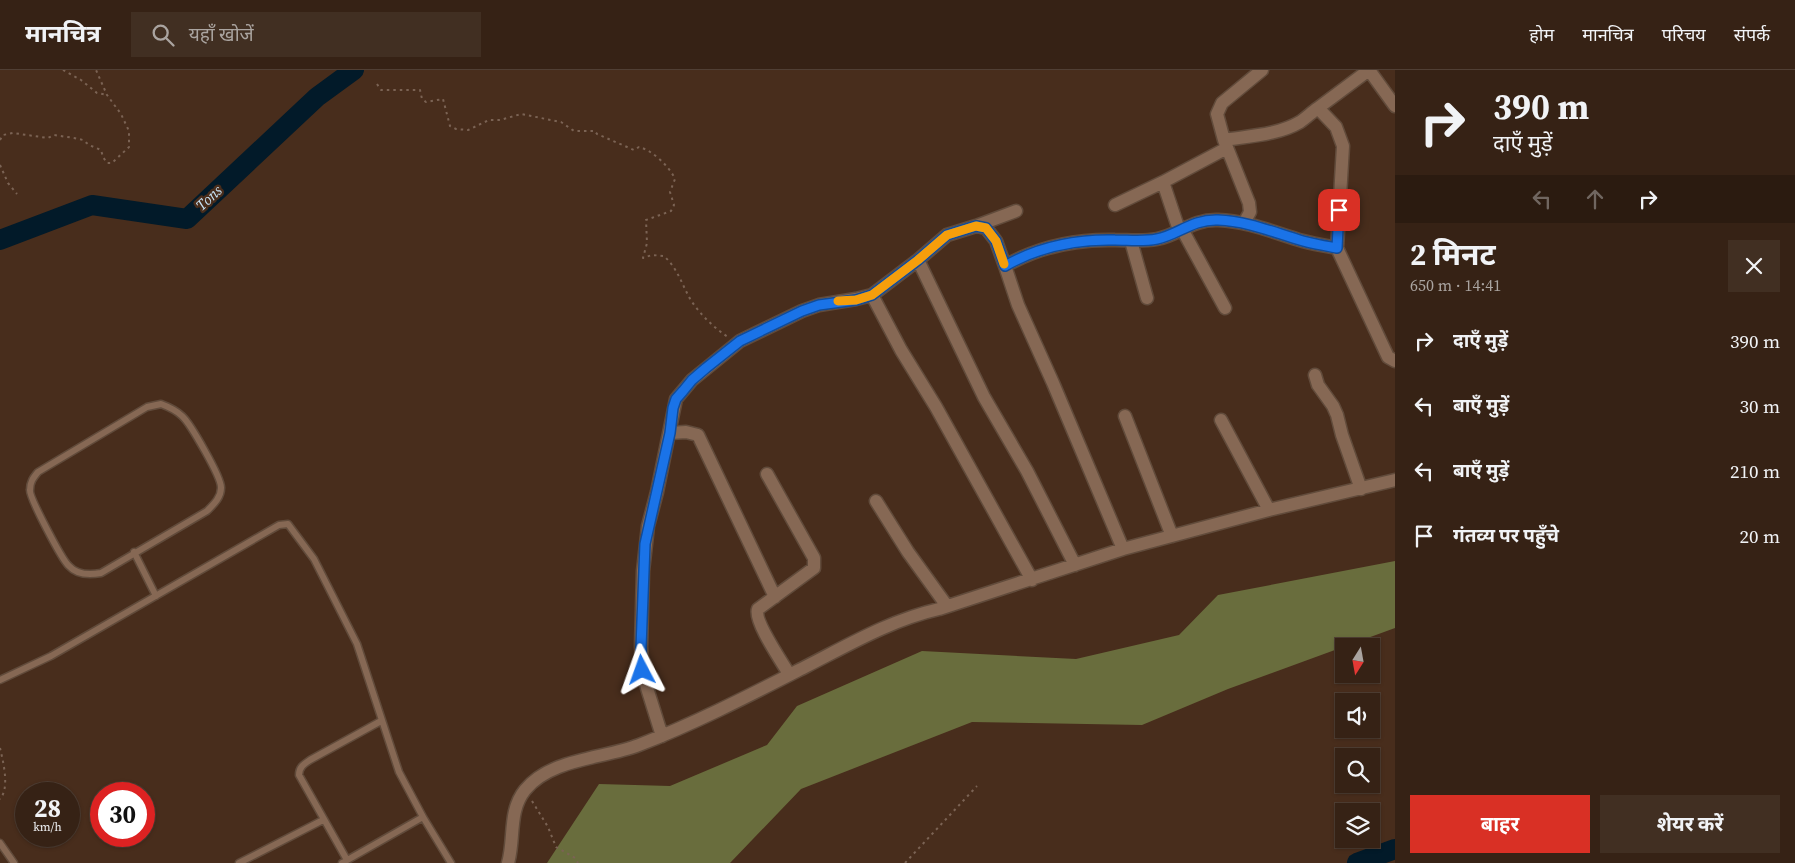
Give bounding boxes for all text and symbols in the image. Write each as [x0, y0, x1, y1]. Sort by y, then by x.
search box [131, 12, 481, 57]
text: मानचित्र [25, 17, 101, 50]
icon: search [149, 21, 177, 49]
text: यहाँ खोजें [189, 21, 254, 47]
text: होम [1529, 22, 1554, 47]
text: मानचित्र [1582, 22, 1634, 47]
text: परिचय [1662, 22, 1706, 47]
text: संपर्क [1734, 22, 1770, 47]
text: 390 m [1493, 83, 1589, 131]
icon: right [1410, 90, 1475, 155]
text: दाएँ मुड़ें [1493, 128, 1553, 158]
water label: Tons [191, 180, 227, 215]
icon: left [1528, 185, 1556, 213]
icon: ahead [1581, 185, 1609, 213]
icon: right [1634, 185, 1662, 213]
pin [1318, 189, 1360, 231]
icon: arrive [1325, 196, 1353, 224]
text: 2 मिनट [1410, 234, 1496, 275]
button: close [1728, 240, 1780, 292]
text: 650 m · 14:41 [1410, 274, 1501, 296]
icon: right [1410, 327, 1438, 355]
text: दाएँ मुड़ें [1453, 327, 1508, 353]
text: 390 m [1730, 328, 1780, 354]
icon: left [1410, 392, 1438, 420]
text: बाएँ मुड़ें [1453, 392, 1509, 418]
text: 30 m [1739, 393, 1780, 419]
icon: left [1410, 457, 1438, 485]
text: बाएँ मुड़ें [1453, 457, 1509, 483]
text: 210 m [1730, 458, 1780, 484]
icon: arrive [1410, 522, 1438, 550]
text: गंतव्य पर पहुँचे [1453, 522, 1559, 548]
text: 20 m [1739, 523, 1780, 549]
north arrow [1335, 638, 1380, 682]
map controls [1335, 638, 1380, 848]
position arrow [615, 643, 667, 695]
button: sound [1335, 693, 1380, 738]
button: search [1335, 748, 1380, 793]
speed limit sign: 30 [90, 782, 155, 847]
text: 28 [34, 791, 61, 825]
button: बाहर [1410, 795, 1590, 853]
button: शेयर करें [1600, 795, 1780, 853]
button: layers [1335, 803, 1380, 848]
text: km/h [33, 819, 62, 835]

